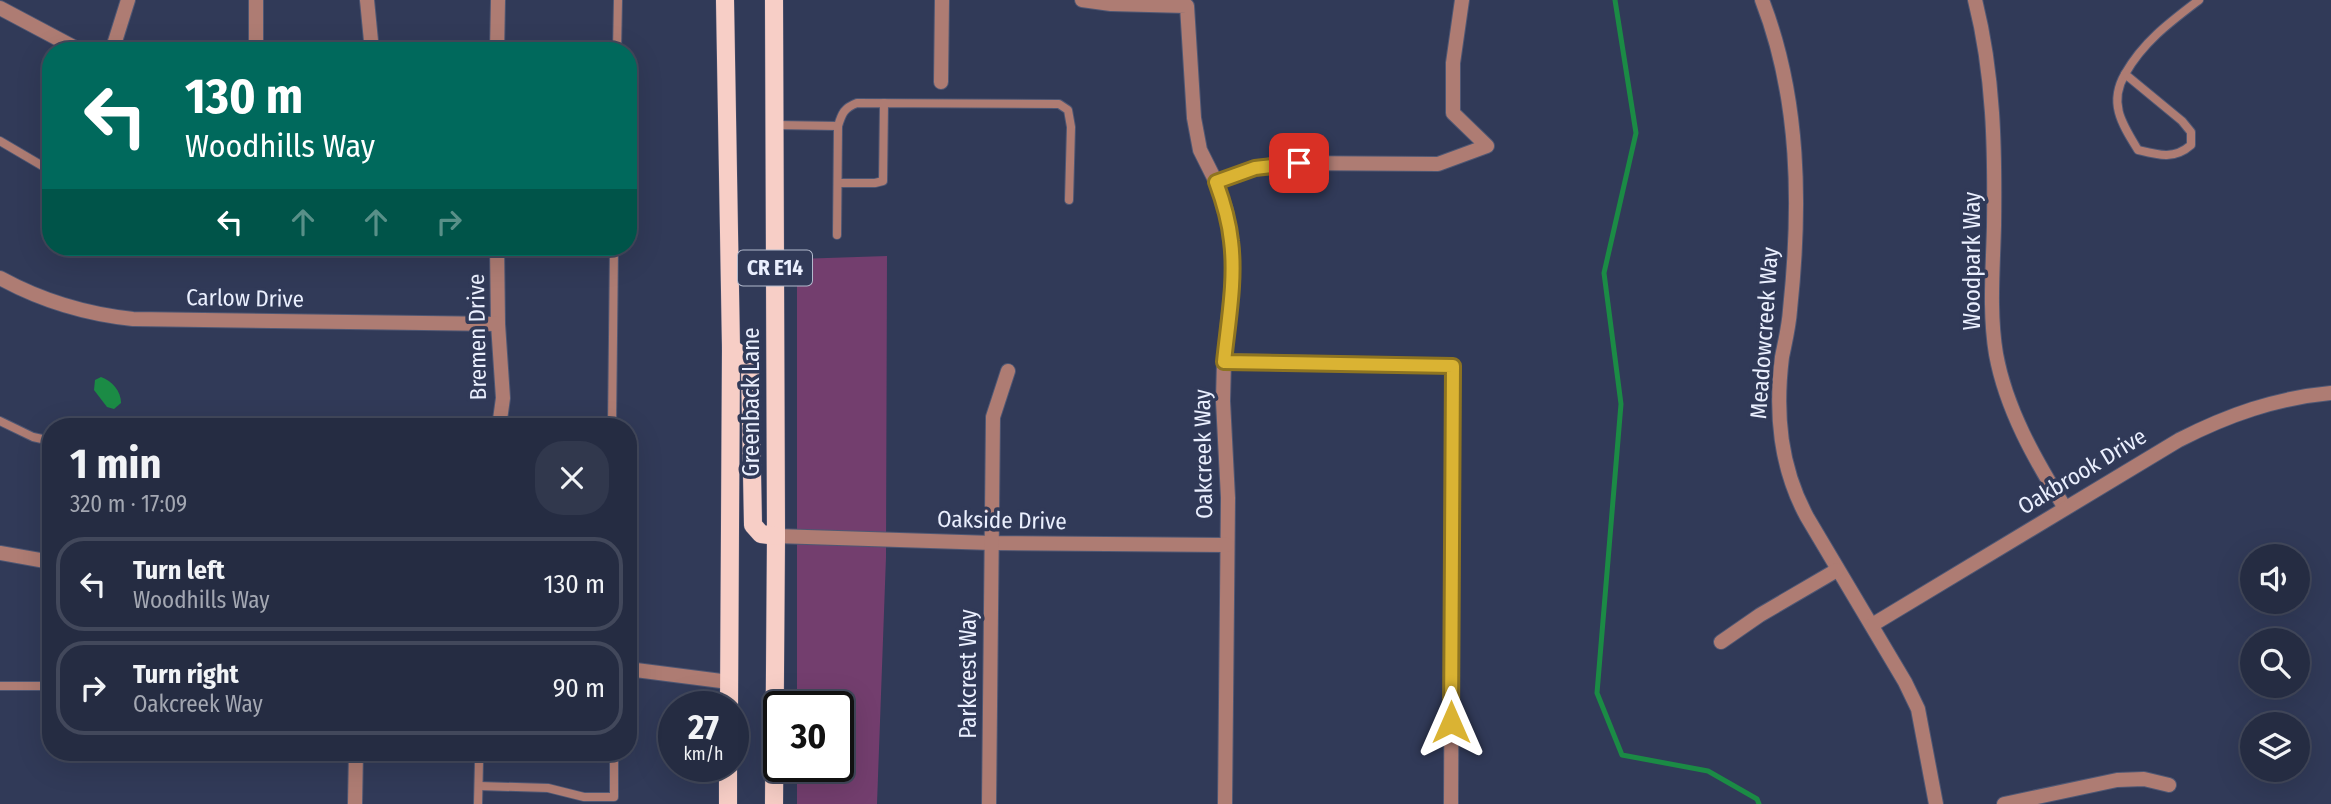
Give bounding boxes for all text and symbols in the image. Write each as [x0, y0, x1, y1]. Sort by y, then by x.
text: 130 m [185, 67, 303, 126]
icon: left [70, 70, 161, 161]
text: Woodhills Way [185, 127, 375, 165]
pin [1269, 133, 1329, 193]
icon: arrive [1280, 144, 1318, 182]
street label: Woodpark Way [1958, 191, 1986, 330]
icon: left [211, 203, 249, 241]
icon: ahead [284, 203, 322, 241]
icon: ahead [357, 203, 395, 241]
icon: right [430, 203, 468, 241]
street label: Meadowcreek Way [1744, 245, 1784, 420]
road number: CR E14 [738, 250, 812, 286]
street label: Bremen Drive [462, 273, 492, 401]
street label: Carlow Drive [186, 283, 304, 313]
street label: Greenback Lane [737, 327, 765, 477]
street label: Oakcreek Way [1188, 388, 1218, 519]
street label: Oakbrook Drive [2013, 422, 2151, 520]
text: 1 min [70, 439, 161, 489]
button: close [535, 441, 609, 515]
text: 320 m · 17:09 [70, 490, 187, 518]
street label: Oakside Drive [937, 505, 1067, 535]
map controls [2240, 544, 2310, 782]
button: sound [2240, 544, 2310, 614]
text: Turn left [133, 555, 225, 586]
icon: left [74, 565, 112, 603]
text: 130 m [543, 569, 605, 600]
text: Woodhills Way [133, 586, 270, 614]
street label: Parkcrest Way [954, 608, 982, 739]
button: search [2240, 628, 2310, 698]
text: Turn right [133, 659, 239, 690]
icon: right [74, 669, 112, 707]
text: 90 m [553, 673, 605, 704]
position arrow [1414, 685, 1488, 759]
text: Oakcreek Way [133, 690, 263, 718]
speed limit sign: 30 [763, 691, 854, 782]
text: 27 [688, 706, 719, 748]
button: layers [2240, 712, 2310, 782]
text: km/h [683, 743, 724, 765]

